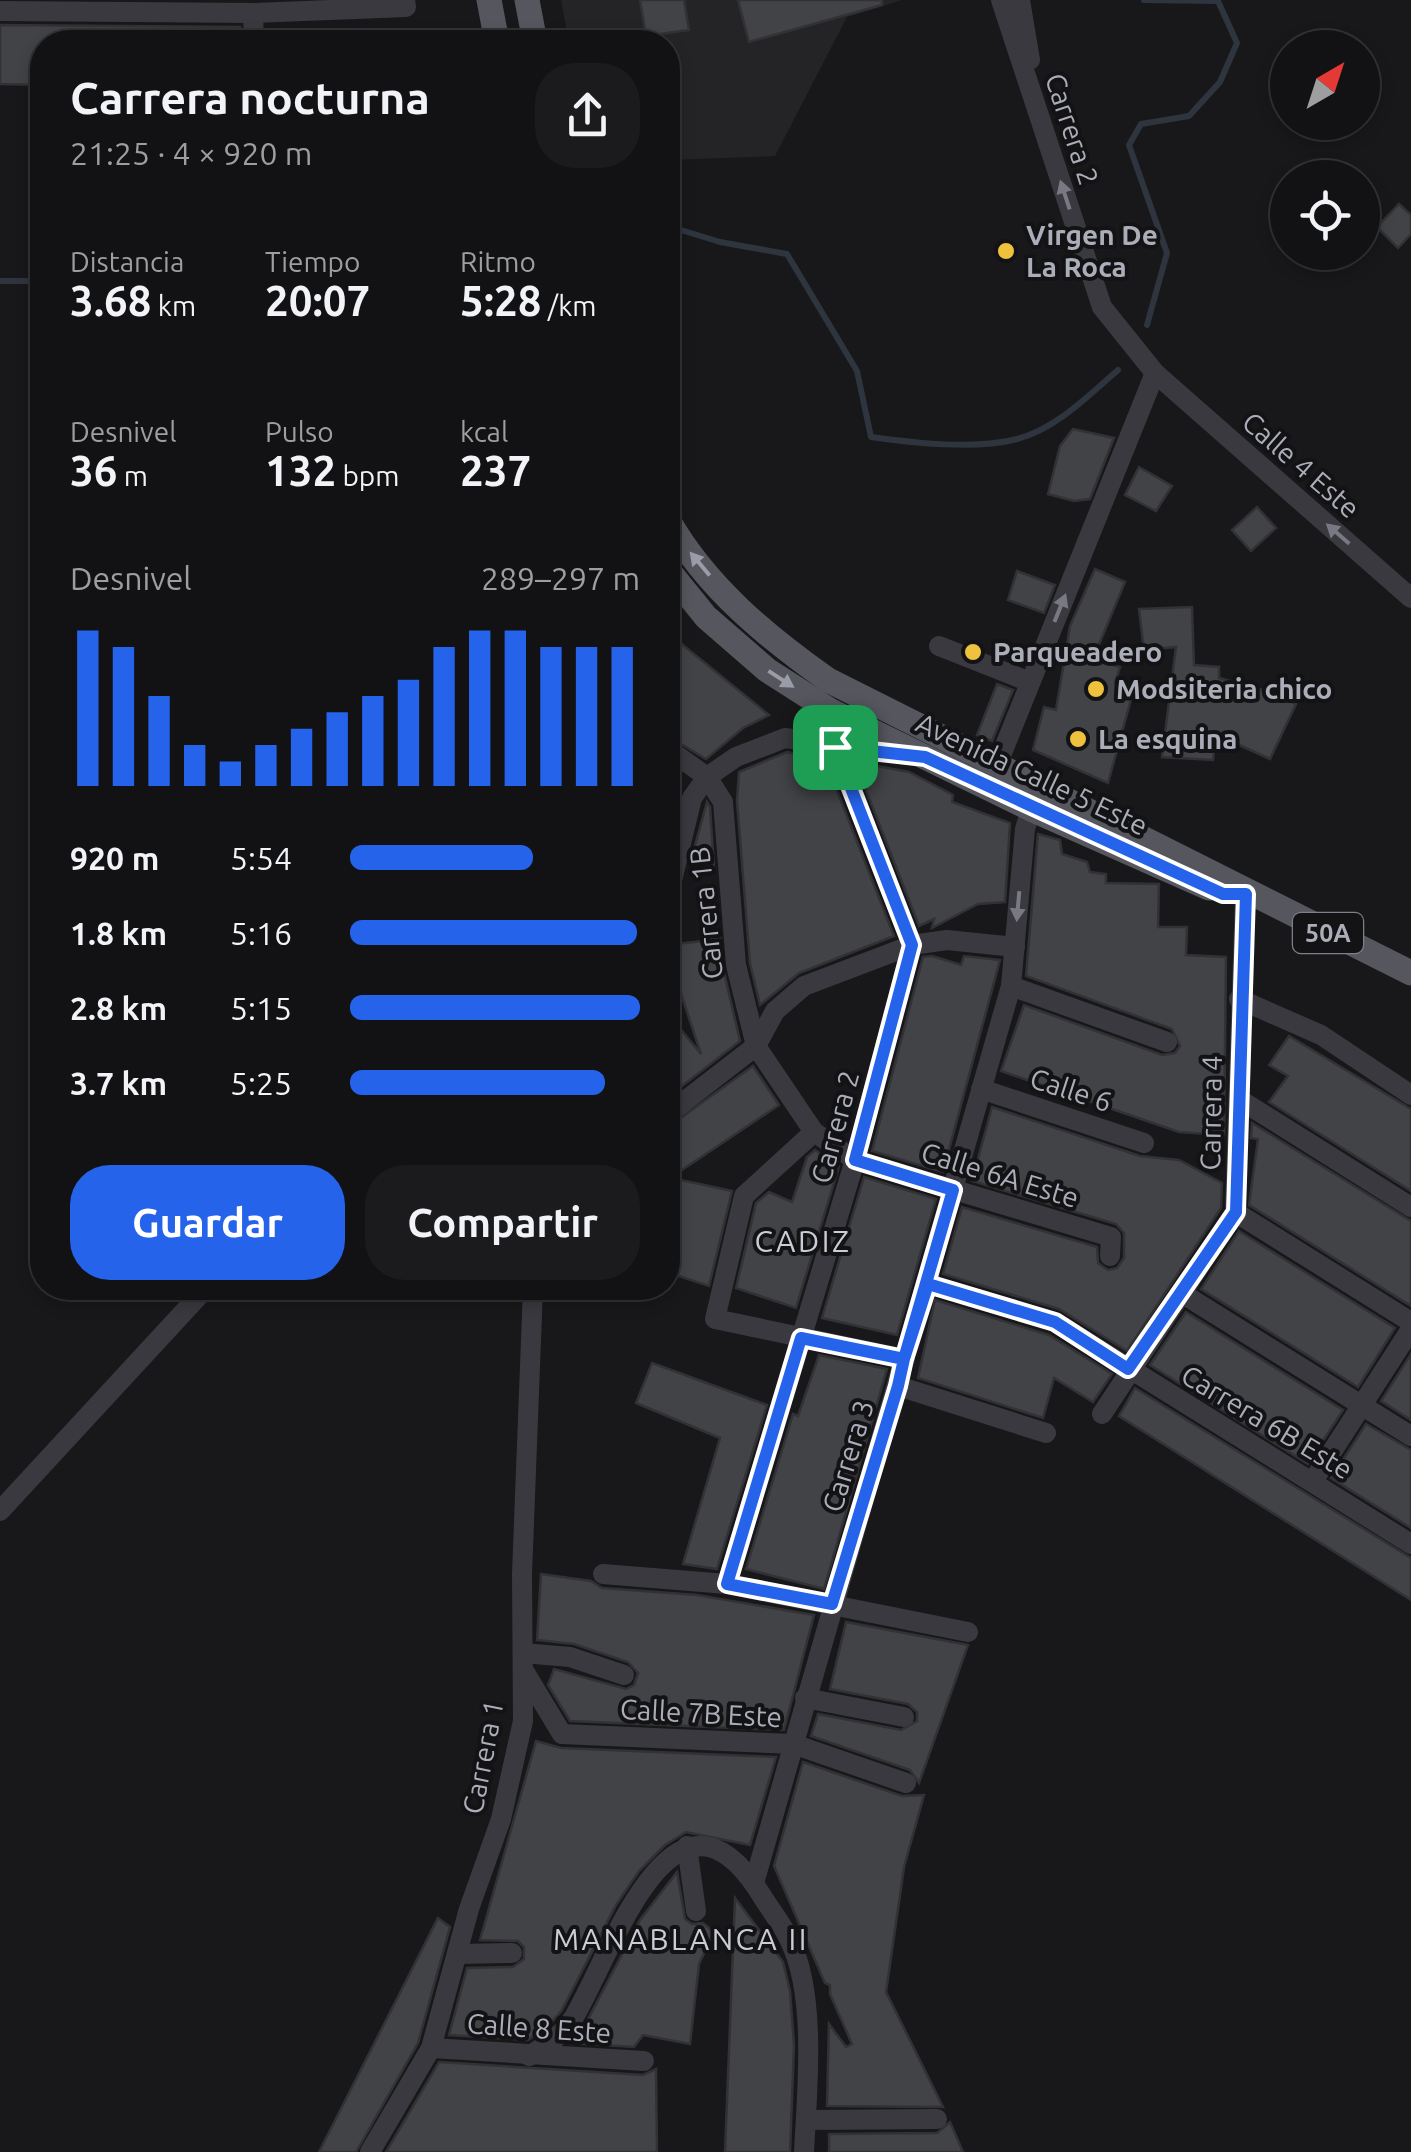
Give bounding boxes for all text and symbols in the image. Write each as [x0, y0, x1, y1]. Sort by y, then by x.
north arrow [1270, 30, 1380, 140]
map controls [1270, 30, 1380, 270]
button: share [535, 63, 640, 168]
street label: Carrera 2 [1040, 69, 1105, 189]
text: Carrera nocturna [70, 72, 430, 123]
text: 21:25 · 4 × 920 m [70, 135, 312, 171]
button: locate [1270, 160, 1380, 270]
one-way arrow [1057, 180, 1072, 210]
place label: Virgen De La Roca [1026, 219, 1158, 282]
marker: Virgen De La Roca [995, 240, 1017, 262]
text: Distancia [70, 246, 184, 277]
text: Tiempo [265, 246, 360, 277]
text: Ritmo [460, 246, 536, 277]
text: 3.68 [70, 277, 151, 324]
text: 20:07 [265, 277, 370, 324]
text: 5:28 [460, 277, 541, 324]
text: km [151, 290, 196, 321]
text: /km [541, 290, 596, 321]
street label: Calle 4 Este [1237, 405, 1366, 524]
text: Desnivel [70, 416, 177, 447]
text: Pulso [265, 416, 334, 447]
text: kcal [460, 416, 508, 447]
text: 36 [70, 447, 117, 494]
text: 132 [265, 447, 336, 494]
text: 237 [460, 447, 531, 494]
text: m [117, 460, 148, 491]
text: bpm [336, 460, 399, 491]
one-way arrow [1326, 523, 1350, 546]
one-way arrow [689, 551, 711, 576]
text: Desnivel [70, 560, 192, 596]
text: 289–297 m [481, 560, 640, 596]
one-way arrow [1053, 593, 1069, 623]
place label: Parqueadero [993, 636, 1162, 667]
marker: Parqueadero [962, 641, 984, 663]
one-way arrow [767, 669, 795, 687]
place label: Modsiteria chico [1116, 673, 1332, 704]
marker: Modsiteria chico [1085, 678, 1107, 700]
pin [793, 705, 878, 790]
street label: Avenida Calle 5 Este [912, 706, 1153, 841]
icon: arrive [808, 720, 863, 775]
place label: La esquina [1098, 723, 1237, 754]
marker: La esquina [1067, 728, 1089, 750]
text: 920 m [70, 840, 159, 876]
text: 5:54 [230, 840, 292, 876]
street label: Carrera 1B [683, 845, 728, 981]
one-way arrow [1010, 890, 1026, 922]
road number: 50A [1293, 913, 1363, 953]
text: 1.8 km [70, 915, 167, 951]
text: 5:16 [230, 915, 292, 951]
text: 2.8 km [70, 990, 167, 1026]
text: 5:15 [230, 990, 292, 1026]
street label: Carrera 4 [1194, 1055, 1227, 1171]
street label: Calle 6 [1026, 1062, 1116, 1117]
text: 3.7 km [70, 1065, 167, 1101]
text: 5:25 [230, 1065, 292, 1101]
street label: Carrera 2 [805, 1067, 864, 1187]
street label: Calle 6A Este [918, 1136, 1083, 1213]
button: Guardar [70, 1165, 345, 1280]
button: Compartir [365, 1165, 640, 1280]
district label: CADIZ [755, 1224, 851, 1258]
street label: Carrera 6B Este [1176, 1358, 1358, 1485]
street label: Carrera 3 [816, 1396, 879, 1516]
street label: Calle 7B Este [619, 1693, 783, 1732]
street label: Carrera 1 [456, 1697, 509, 1817]
district label: MANABLANCA II [553, 1922, 809, 1956]
street label: Calle 8 Este [466, 2007, 612, 2048]

